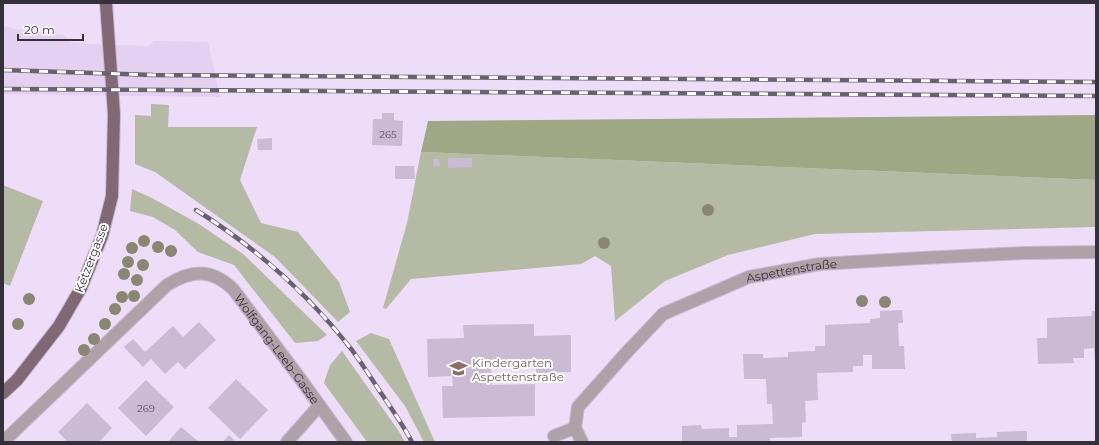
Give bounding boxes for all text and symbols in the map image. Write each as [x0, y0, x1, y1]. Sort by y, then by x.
scale bar [18, 16, 83, 42]
text: 20 m [24, 22, 55, 37]
house number: 265 [379, 128, 397, 141]
street label: Ketzergasse [71, 221, 111, 295]
street label: Aspettenstraße [745, 256, 837, 285]
street label: Wolfgang-Leeb-Gasse [231, 290, 323, 406]
place label: Kindergarten Aspettenstraße [472, 355, 564, 384]
school or university icon: Kindergarten Aspettenstraße [449, 359, 469, 379]
house number: 269 [137, 402, 155, 415]

